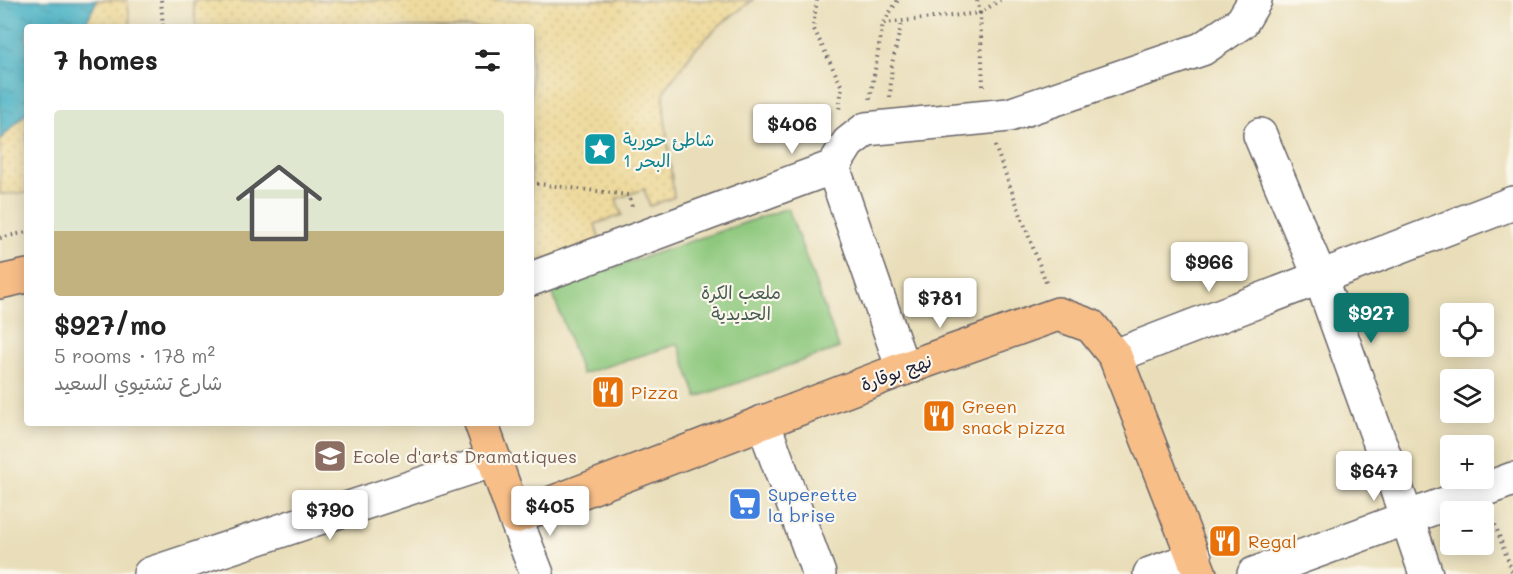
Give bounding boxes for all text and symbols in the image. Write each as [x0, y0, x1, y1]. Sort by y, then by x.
text: 7 homes [54, 43, 158, 77]
icon: filters [471, 44, 504, 77]
pin: $406 [756, 104, 828, 155]
text: $406 [767, 110, 817, 136]
place label: شاطئ حورية البحر 1 [623, 127, 714, 172]
place icon: شاطئ حورية البحر 1 [582, 131, 618, 167]
icon: home [225, 149, 333, 257]
pin: $966 [1173, 242, 1245, 293]
text: $966 [1185, 248, 1233, 274]
pin: $781 [904, 278, 976, 329]
park label: ملعب الكرة الحديدية [701, 280, 781, 325]
text: $781 [918, 284, 962, 310]
pin: $927 [1335, 293, 1407, 344]
text: $927 [1348, 299, 1394, 325]
map controls [1440, 303, 1494, 555]
button: locate [1440, 303, 1494, 357]
text: $927/mo [54, 308, 166, 342]
text: 5 rooms · 178 m² [54, 342, 215, 368]
street label: نهج بوقارة [857, 348, 935, 397]
text: شارع تشتيوي السعيد [54, 369, 222, 395]
button: layers [1440, 369, 1494, 423]
restaurant icon: Pizza [590, 374, 626, 410]
place label: Pizza [631, 380, 679, 404]
place label: Green snack pizza [962, 394, 1066, 439]
restaurant icon: Green snack pizza [921, 398, 957, 434]
button: + [1440, 435, 1494, 489]
school or university icon: Ecole d'arts Dramatiques [312, 438, 348, 474]
place label: Ecole d'arts Dramatiques [353, 444, 577, 468]
pin: $647 [1338, 451, 1410, 502]
text: $647 [1350, 457, 1398, 483]
place label: Superette la brise [768, 482, 857, 527]
pin: $405 [514, 486, 586, 537]
supermarket icon: Superette la brise [727, 486, 763, 522]
pin: $790 [294, 490, 366, 541]
text: $405 [525, 492, 575, 518]
text: $790 [306, 496, 354, 522]
button: − [1440, 501, 1494, 555]
restaurant icon: Regal [1207, 523, 1243, 559]
place label: Regal [1248, 529, 1297, 553]

